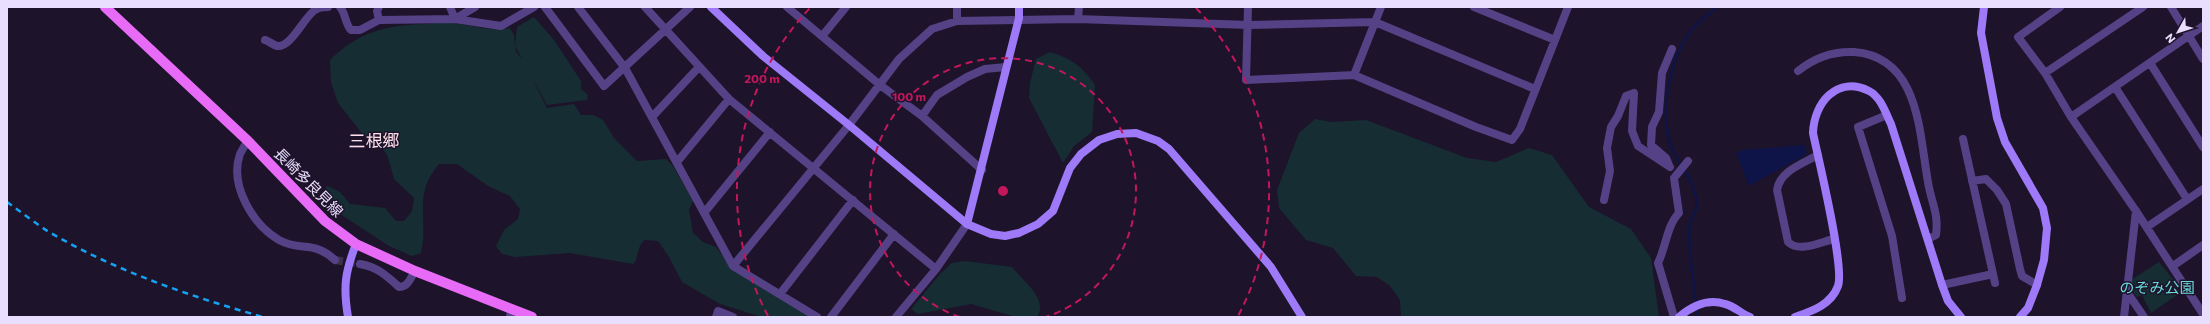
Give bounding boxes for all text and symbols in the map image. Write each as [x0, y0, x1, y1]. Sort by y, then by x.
north arrow [2158, 12, 2198, 52]
text: N [2162, 31, 2177, 46]
text: 200 m [744, 71, 780, 85]
text: 100 m [892, 89, 926, 103]
district label: 三根郷 [349, 130, 400, 151]
street label: 長崎多良見線 [271, 144, 347, 220]
centre of rings [996, 184, 1010, 198]
park label: のぞみ公園 [2119, 278, 2195, 296]

